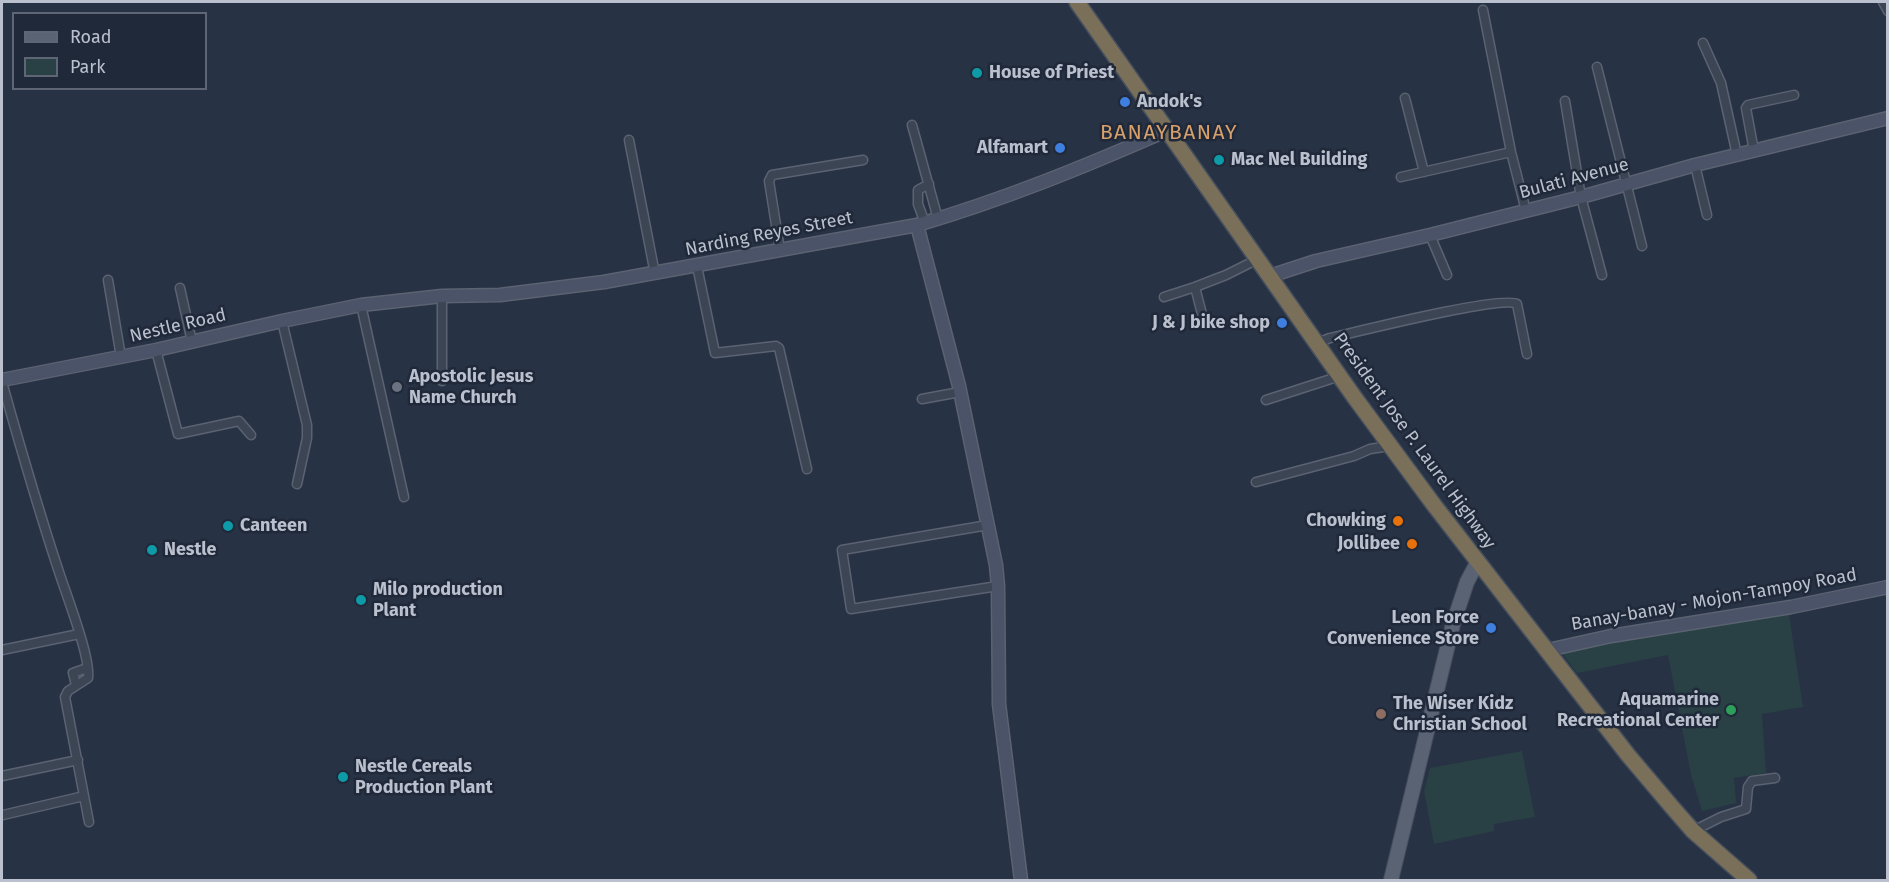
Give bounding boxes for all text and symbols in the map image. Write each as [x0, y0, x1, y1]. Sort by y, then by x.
legend [12, 12, 207, 90]
text: Road [70, 26, 112, 48]
text: Park [70, 56, 105, 78]
place label: House of Priest [989, 62, 1114, 84]
marker: House of Priest [970, 66, 984, 80]
place label: Andok's [1137, 91, 1202, 113]
marker: Andok's [1118, 95, 1132, 109]
district label: BANAYBANAY [1100, 120, 1238, 146]
place label: Alfamart [977, 137, 1048, 159]
marker: Alfamart [1053, 141, 1067, 155]
place label: Mac Nel Building [1231, 149, 1367, 171]
marker: Mac Nel Building [1212, 153, 1226, 167]
street label: Bulati Avenue [1517, 154, 1631, 204]
street label: Narding Reyes Street [684, 207, 854, 261]
street label: Nestle Road [128, 304, 228, 348]
place label: J & J bike shop [1152, 312, 1270, 334]
marker: J & J bike shop [1275, 316, 1289, 330]
street label: President Jose P. Laurel Highway [1328, 329, 1500, 553]
place label: Apostolic Jesus Name Church [409, 366, 533, 409]
marker: Apostolic Jesus Name Church [390, 380, 404, 394]
place label: Chowking [1306, 510, 1386, 532]
marker: Chowking [1391, 514, 1405, 528]
place label: Canteen [240, 515, 307, 537]
marker: Canteen [221, 519, 235, 533]
place label: Jollibee [1337, 533, 1400, 555]
marker: Jollibee [1405, 537, 1419, 551]
place label: Nestle [164, 539, 217, 561]
marker: Nestle [145, 543, 159, 557]
street label: Banay-banay - Mojon-Tampoy Road [1570, 564, 1858, 636]
place label: Milo production Plant [373, 579, 503, 622]
marker: Milo production Plant [354, 593, 368, 607]
place label: Leon Force Convenience Store [1327, 607, 1479, 650]
marker: Leon Force Convenience Store [1484, 621, 1498, 635]
place label: Aquamarine Recreational Center [1557, 689, 1719, 732]
place label: The Wiser Kidz Christian School [1393, 693, 1527, 736]
marker: Aquamarine Recreational Center [1724, 703, 1738, 717]
marker: The Wiser Kidz Christian School [1374, 707, 1388, 721]
place label: Nestle Cereals Production Plant [355, 756, 493, 798]
marker: Nestle Cereals Production Plant [336, 770, 350, 784]

